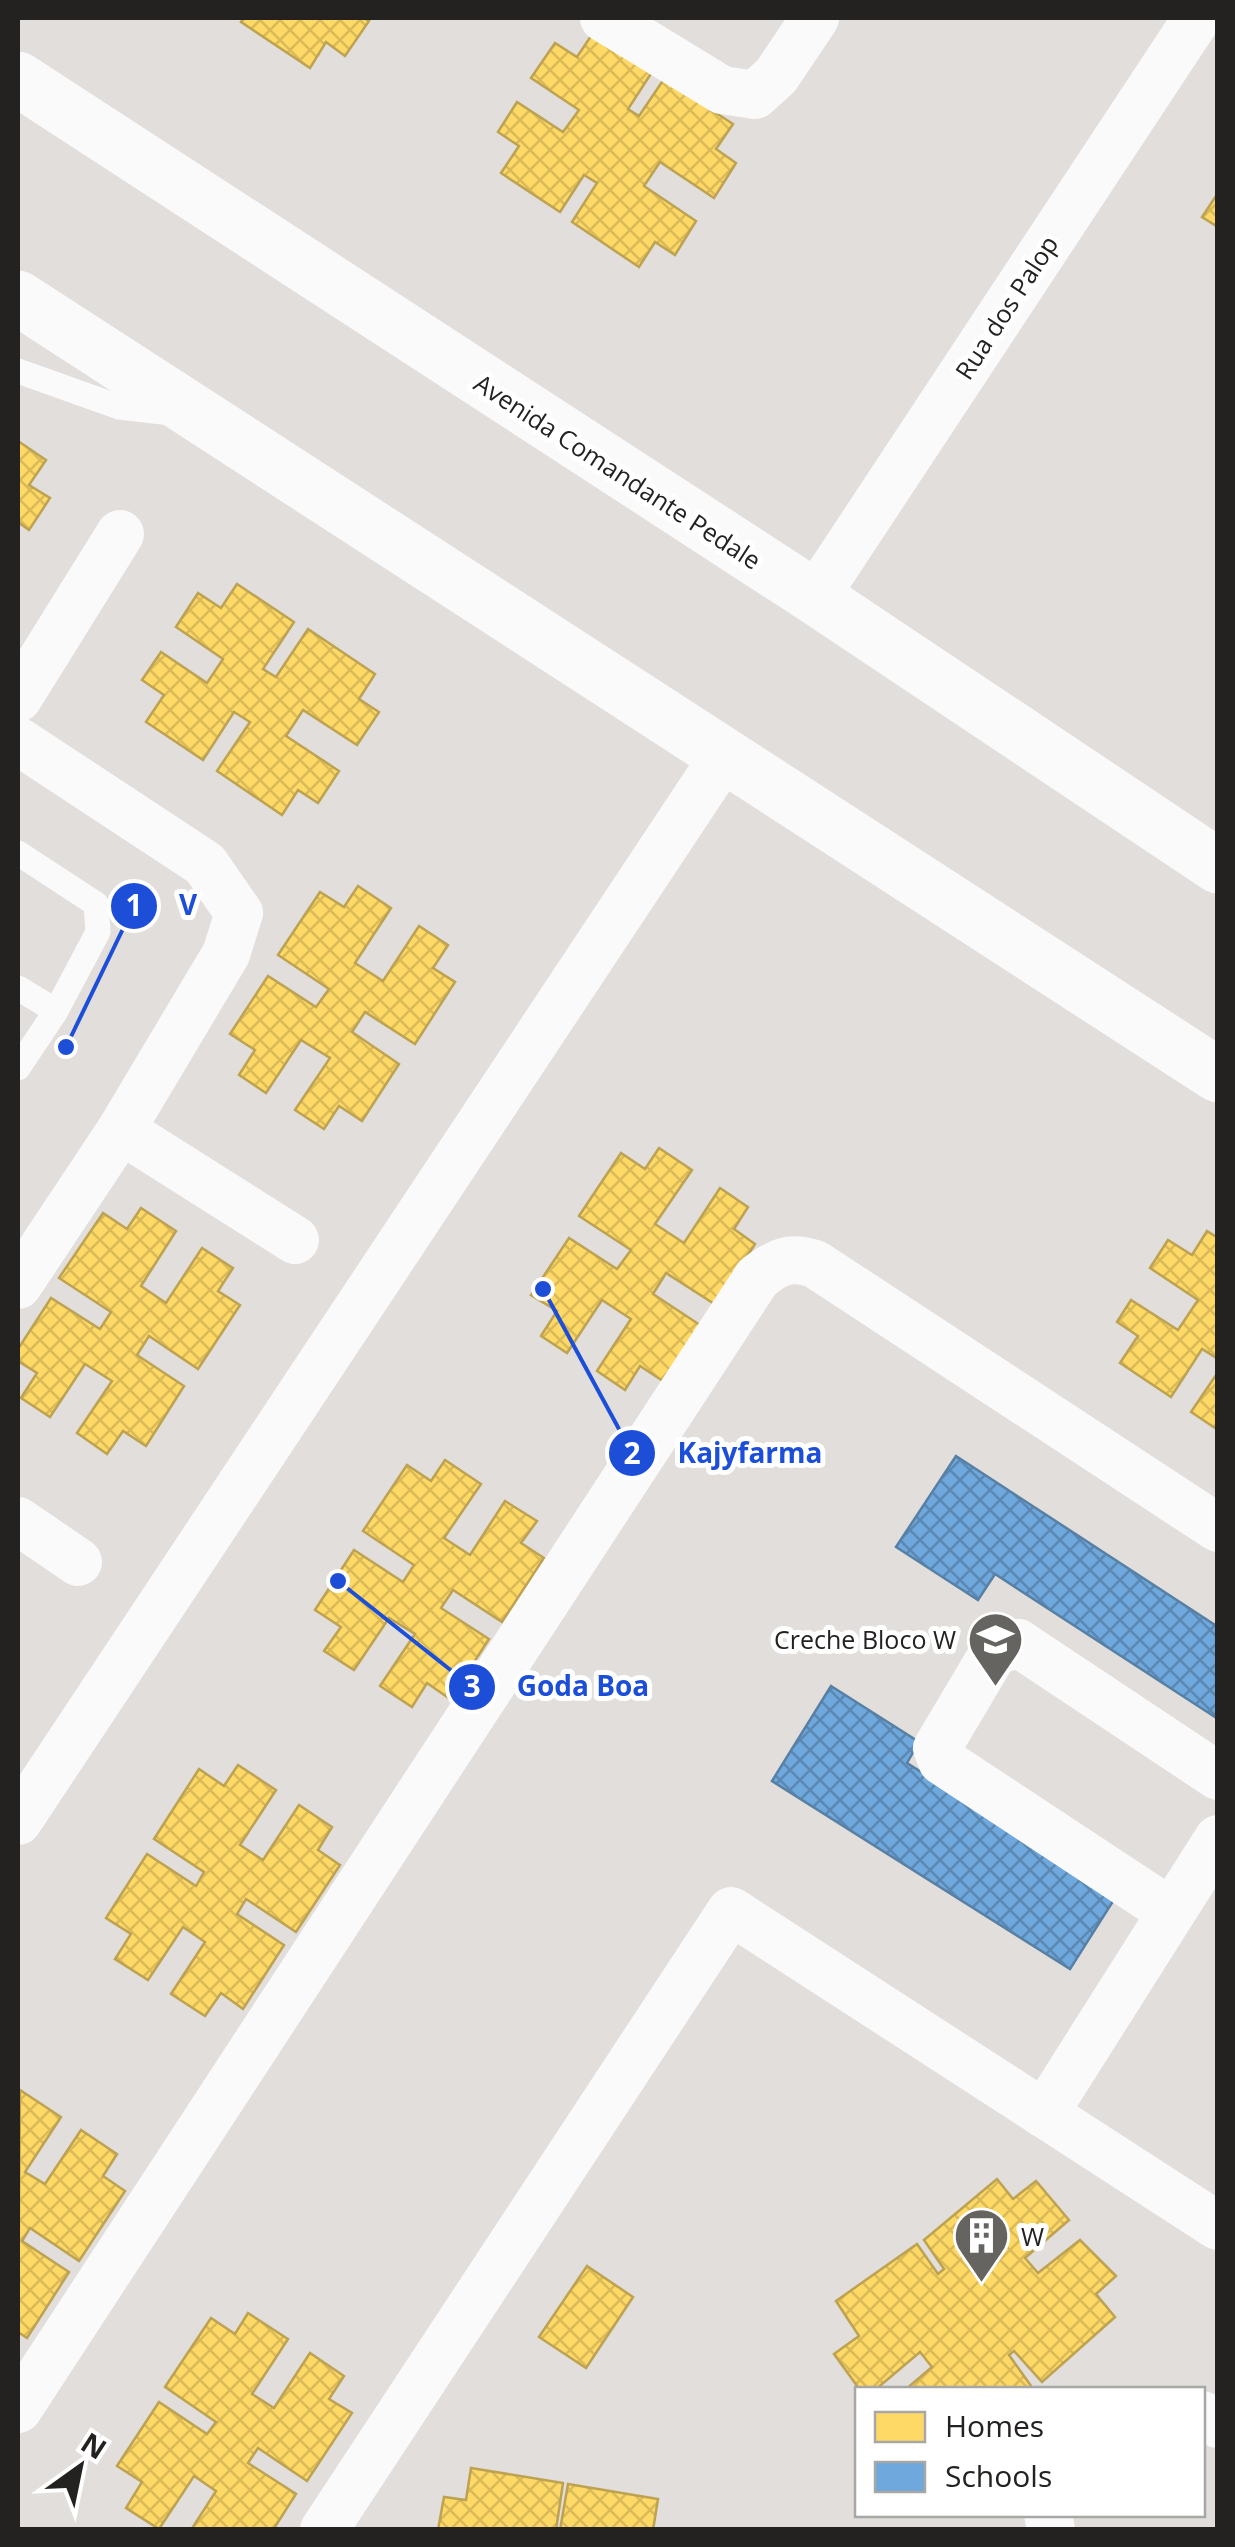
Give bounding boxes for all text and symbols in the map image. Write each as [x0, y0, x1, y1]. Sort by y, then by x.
street label: Rua dos Palop [947, 228, 1065, 386]
street label: Avenida Comandante Pedale [468, 365, 768, 577]
callout: V [109, 877, 217, 935]
text: 1 [125, 884, 143, 925]
text: V [179, 885, 198, 923]
callout: Kajyfarma [607, 1424, 842, 1482]
text: 2 [623, 1432, 641, 1473]
text: Kajyfarma [678, 1433, 822, 1471]
school or university icon: Creche Bloco W [965, 1609, 1025, 1688]
place label: Creche Bloco W [774, 1622, 956, 1656]
callout: Goda Boa [447, 1658, 669, 1716]
text: 3 [463, 1665, 481, 1706]
text: Goda Boa [517, 1666, 649, 1704]
building icon: W [952, 2206, 1012, 2285]
place label: W [1021, 2219, 1044, 2253]
legend [855, 2387, 1205, 2517]
text: Homes [945, 2405, 1044, 2446]
north arrow [30, 2417, 130, 2517]
text: N [74, 2423, 114, 2467]
text: Schools [945, 2455, 1052, 2496]

